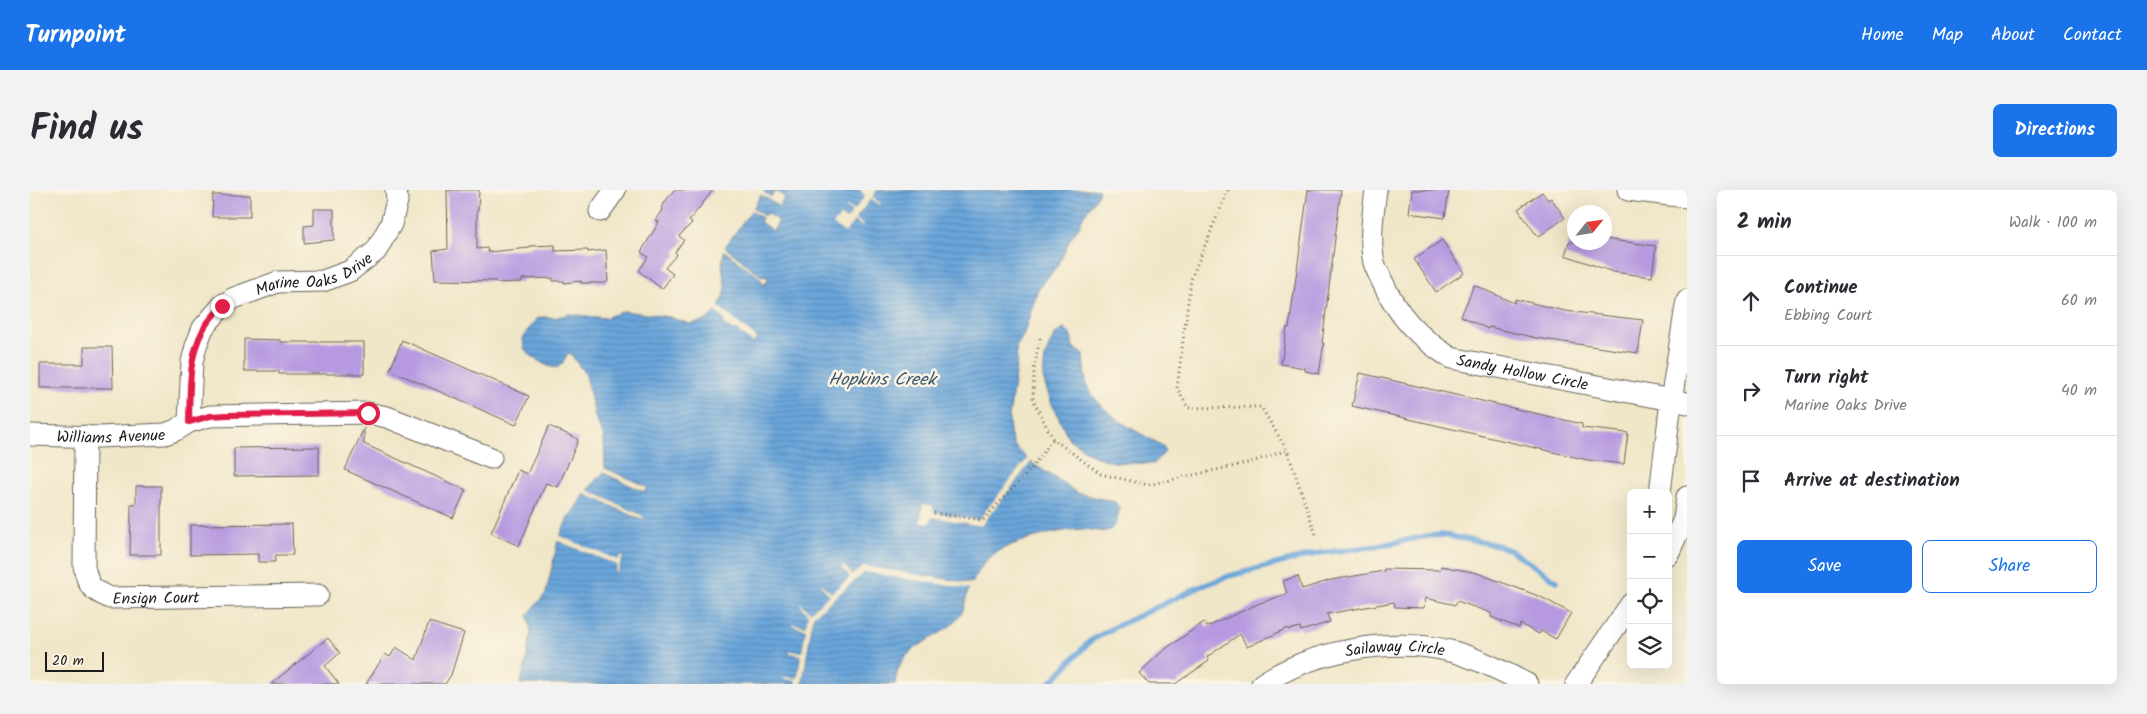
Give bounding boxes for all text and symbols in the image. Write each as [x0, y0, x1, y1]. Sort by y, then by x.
text: Turnpoint [25, 16, 126, 55]
text: Home [1861, 21, 1904, 50]
text: Map [1932, 21, 1963, 50]
text: About [1991, 21, 2035, 50]
text: Contact [2063, 21, 2122, 50]
text: Find us [30, 102, 143, 158]
button: Directions [1993, 104, 2117, 157]
north arrow [1567, 205, 1612, 250]
text: 2 min [1737, 206, 1792, 239]
text: Walk · 100 m [2009, 210, 2097, 235]
street label: Marine Oaks Drive [252, 247, 379, 303]
text: Continue [1784, 273, 1857, 303]
icon: ahead [1737, 287, 1765, 315]
text: 60 m [2061, 288, 2097, 313]
route end [211, 295, 234, 318]
text: Ebbing Court [1784, 303, 1873, 328]
street label: Sandy Hollow Circle [1454, 348, 1590, 398]
text: Turn right [1784, 363, 1869, 393]
water label: Hopkins Creek [828, 366, 938, 395]
icon: right [1737, 377, 1765, 405]
text: 40 m [2061, 378, 2097, 403]
text: Marine Oaks Drive [1784, 393, 1907, 418]
route start [357, 402, 380, 425]
street label: Williams Avenue [56, 423, 166, 451]
text: Arrive at destination [1784, 466, 1960, 496]
icon: arrive [1737, 467, 1765, 495]
map controls [1627, 489, 1672, 669]
button: + [1627, 489, 1672, 534]
button: − [1627, 534, 1672, 579]
button: Save [1737, 540, 1912, 593]
button: Share [1922, 540, 2097, 593]
button: locate [1627, 579, 1672, 624]
street label: Ensign Court [112, 586, 200, 612]
button: layers [1627, 624, 1672, 669]
street label: Sailaway Circle [1343, 634, 1447, 665]
scale bar [45, 649, 104, 672]
text: 20 m [52, 650, 84, 672]

